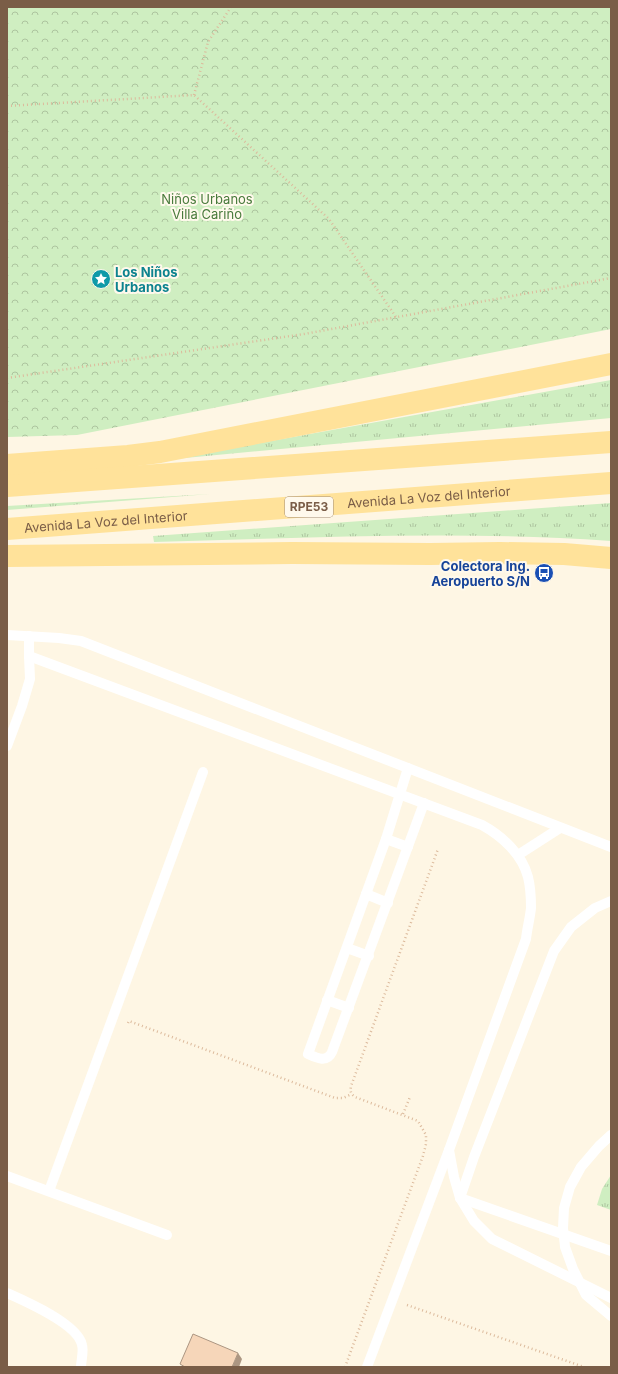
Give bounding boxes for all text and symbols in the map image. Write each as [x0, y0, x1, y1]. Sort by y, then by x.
park label: Niños Urbanos Villa Cariño [161, 191, 253, 222]
place label: Los Niños Urbanos [115, 264, 177, 295]
place icon: Los Niños Urbanos [90, 268, 112, 290]
street label: Avenida La Voz del Interior [346, 483, 511, 511]
road number: RPE53 [285, 497, 333, 517]
street label: Avenida La Voz del Interior [23, 507, 188, 536]
place label: Colectora Ing. Aeropuerto S/N [431, 558, 530, 589]
bus stop icon: Colectora Ing. Aeropuerto S/N [533, 562, 555, 584]

